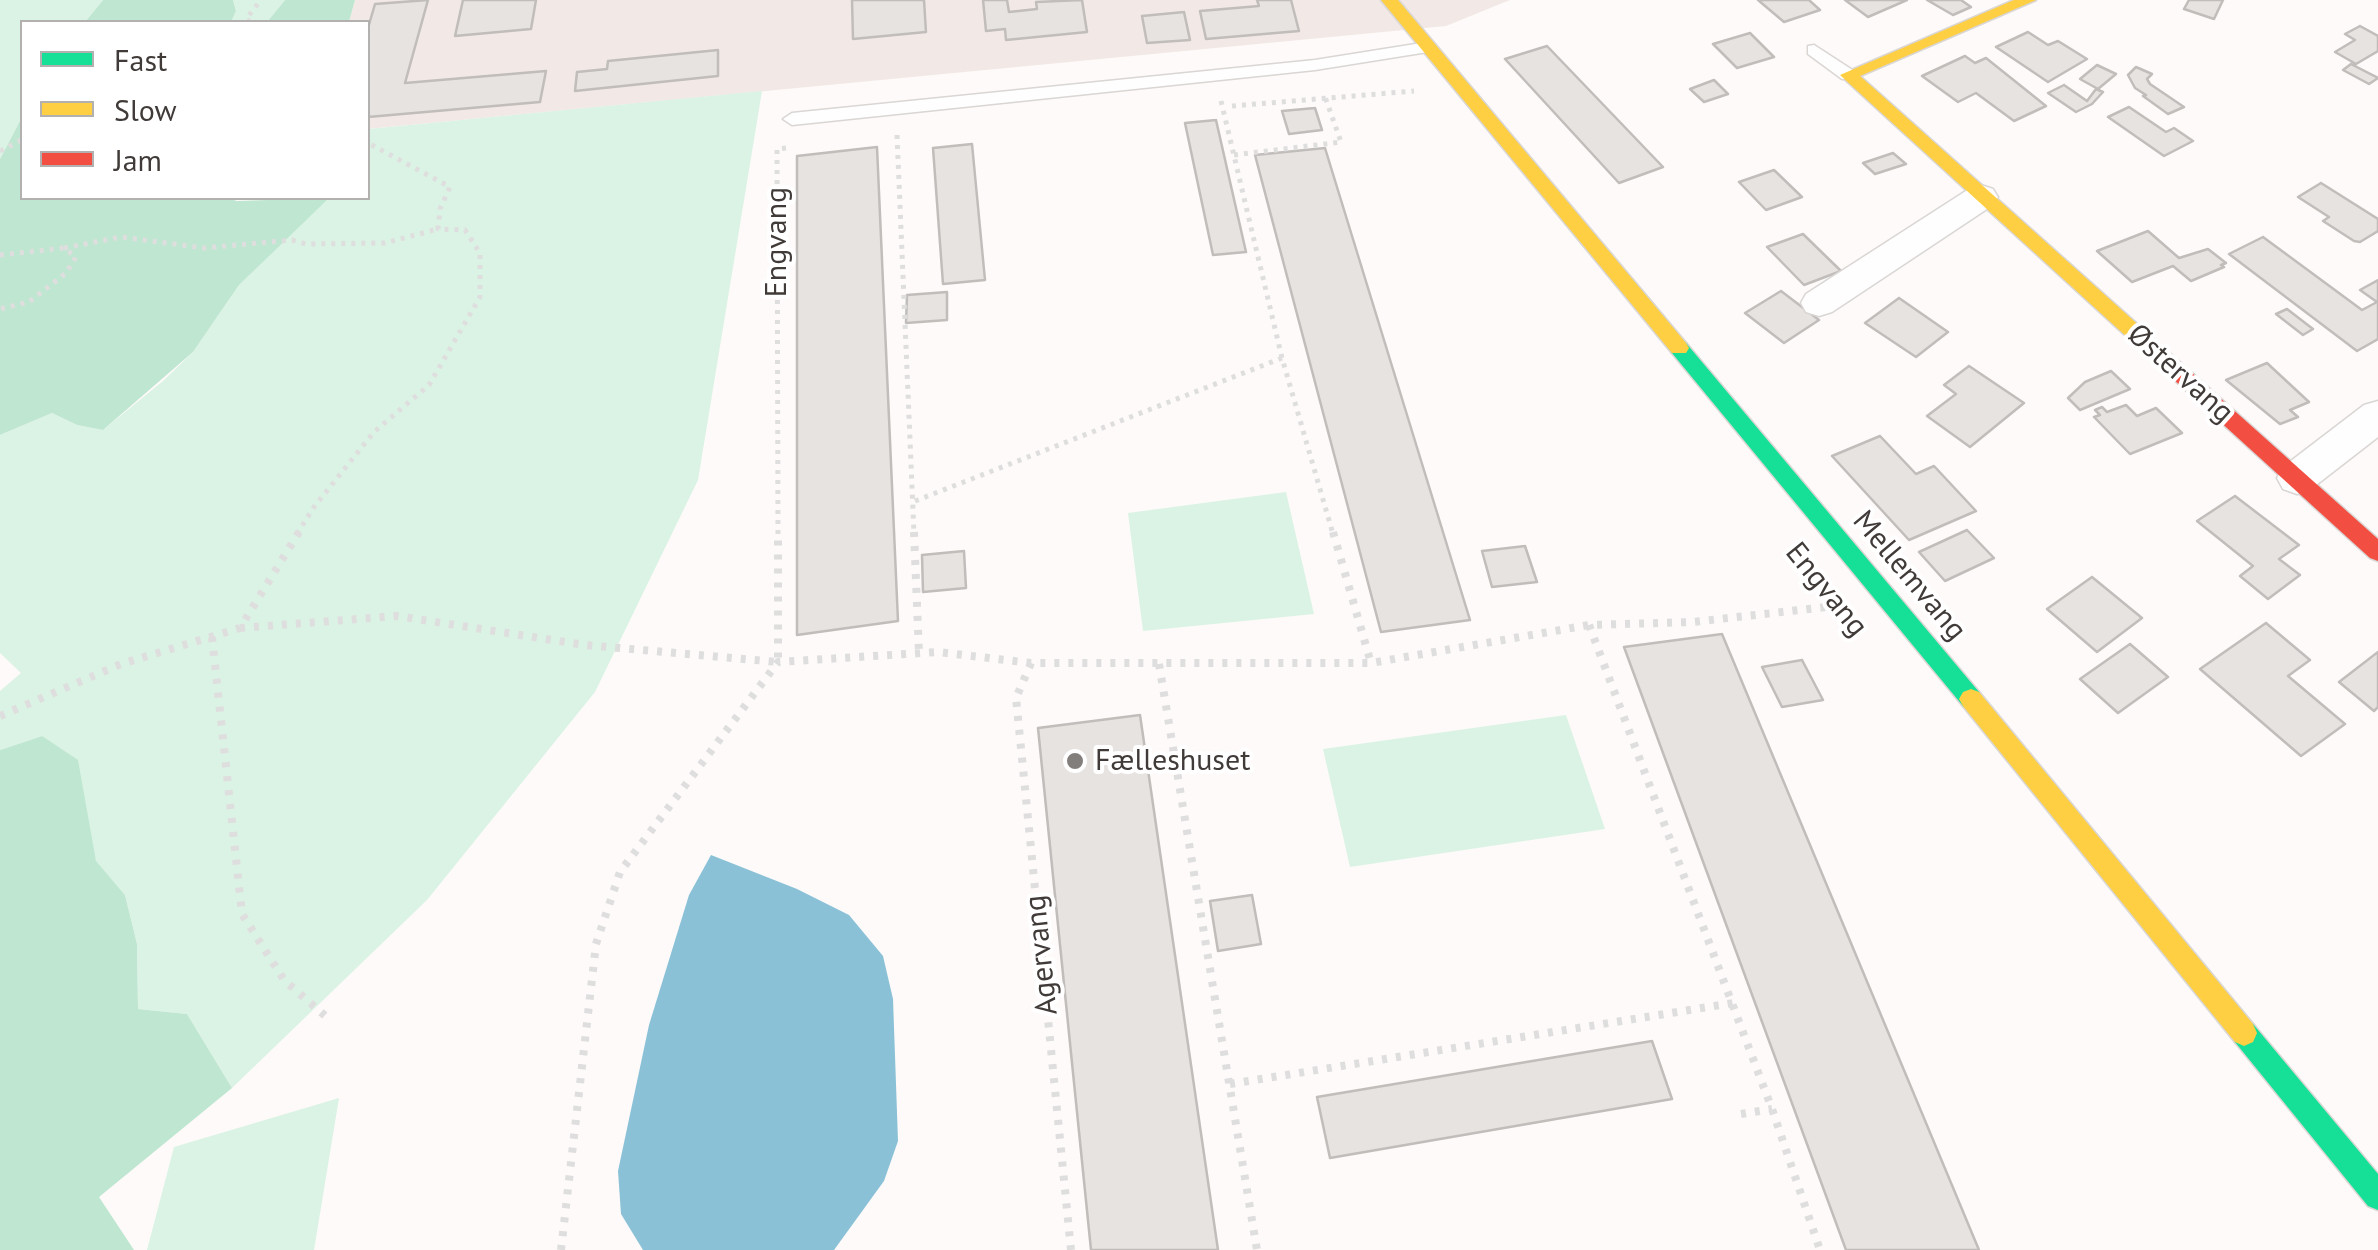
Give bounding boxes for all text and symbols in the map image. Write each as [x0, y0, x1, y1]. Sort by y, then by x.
legend [20, 20, 370, 200]
text: Fast [114, 40, 167, 79]
text: Slow [114, 90, 177, 129]
text: Jam [114, 140, 162, 179]
street label: Engvang [759, 187, 795, 297]
street label: Østervang [2120, 317, 2240, 431]
street label: Mellemvang [1844, 504, 1974, 648]
street label: Engvang [1777, 536, 1875, 644]
place label: Fælleshuset [1095, 743, 1250, 779]
marker: Fælleshuset [1064, 750, 1086, 772]
street label: Agervang [1018, 893, 1066, 1017]

